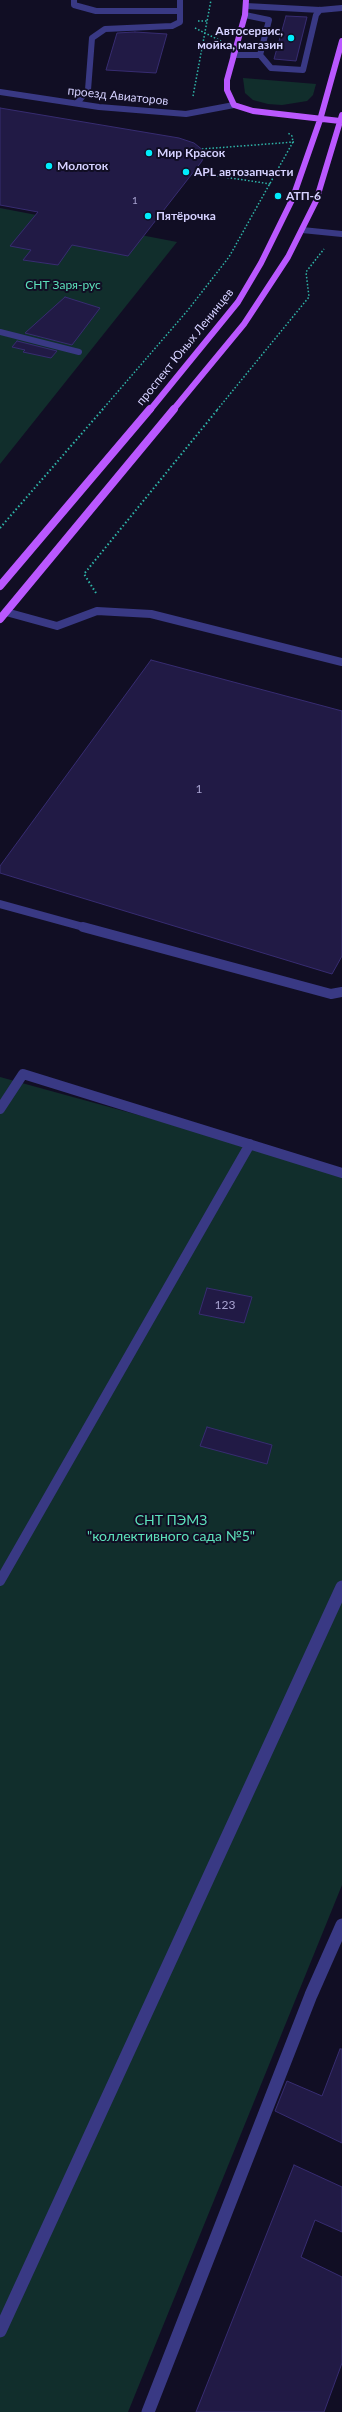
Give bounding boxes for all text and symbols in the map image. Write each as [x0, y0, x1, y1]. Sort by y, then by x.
place label: Автосервис, мойка, магазин [197, 24, 283, 52]
marker: Автосервис, мойка, магазин [286, 33, 296, 43]
street label: проезд Авиаторов [67, 84, 169, 108]
place label: Мир Красок [157, 146, 225, 160]
marker: Мир Красок [144, 148, 154, 158]
place label: Молоток [57, 159, 108, 173]
marker: Молоток [44, 161, 54, 171]
place label: APL автозапчасти [194, 165, 293, 179]
marker: APL автозапчасти [181, 167, 191, 177]
place label: АТП-6 [286, 189, 321, 203]
marker: АТП-6 [273, 191, 283, 201]
house number: 1 [132, 195, 138, 207]
place label: Пятёрочка [156, 209, 216, 223]
marker: Пятёрочка [143, 211, 153, 221]
park label: СНТ Заря-рус [25, 278, 101, 292]
street label: проспект Юных Ленинцев [133, 286, 237, 408]
house number: 1 [196, 782, 202, 796]
house number: 123 [215, 1298, 235, 1312]
park label: СНТ ПЭМЗ "коллективного сада №5" [87, 1512, 255, 1544]

